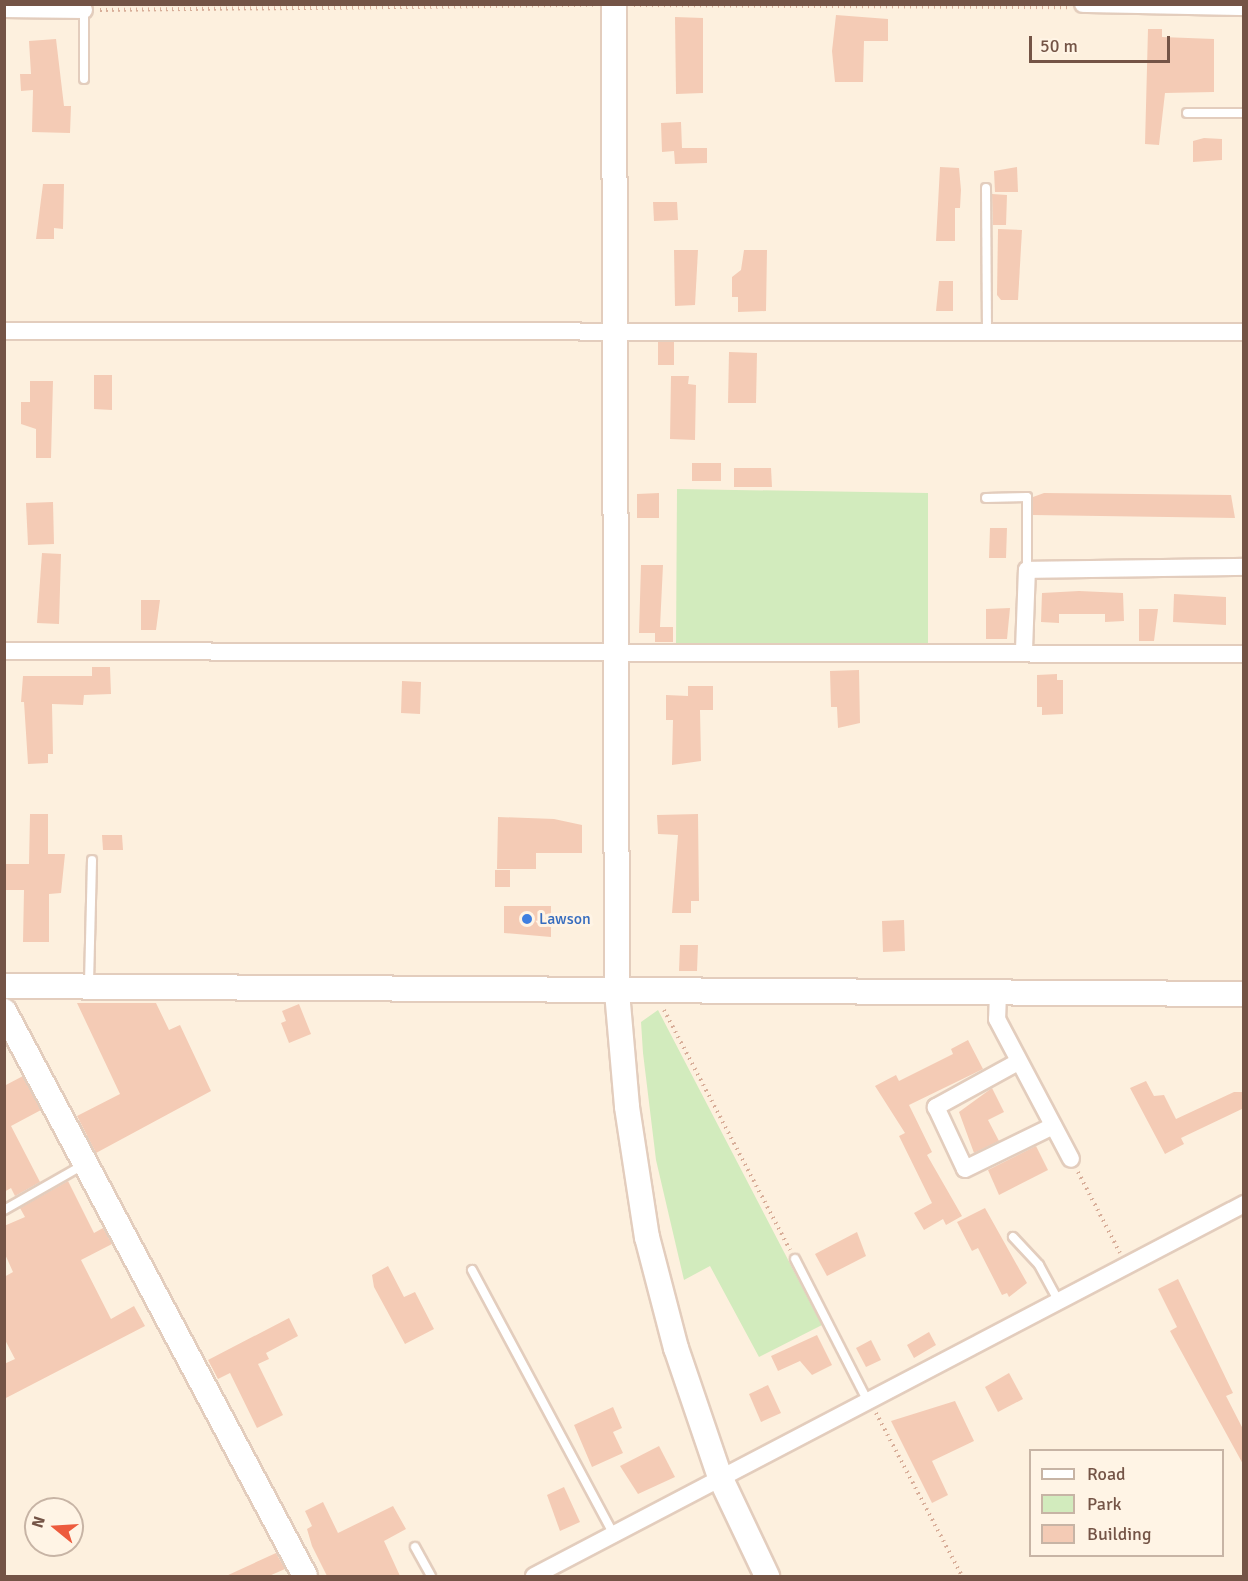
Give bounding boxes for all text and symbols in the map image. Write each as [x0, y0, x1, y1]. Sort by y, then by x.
scale bar [1032, 24, 1173, 62]
text: 50 m [1040, 35, 1078, 57]
place label: Lawson [539, 909, 591, 929]
marker: Lawson [520, 912, 534, 926]
legend [1029, 1449, 1224, 1557]
text: Road [1087, 1463, 1126, 1485]
text: Park [1087, 1493, 1122, 1515]
north arrow [24, 1497, 84, 1557]
text: N [28, 1514, 50, 1530]
text: Building [1087, 1523, 1151, 1545]

